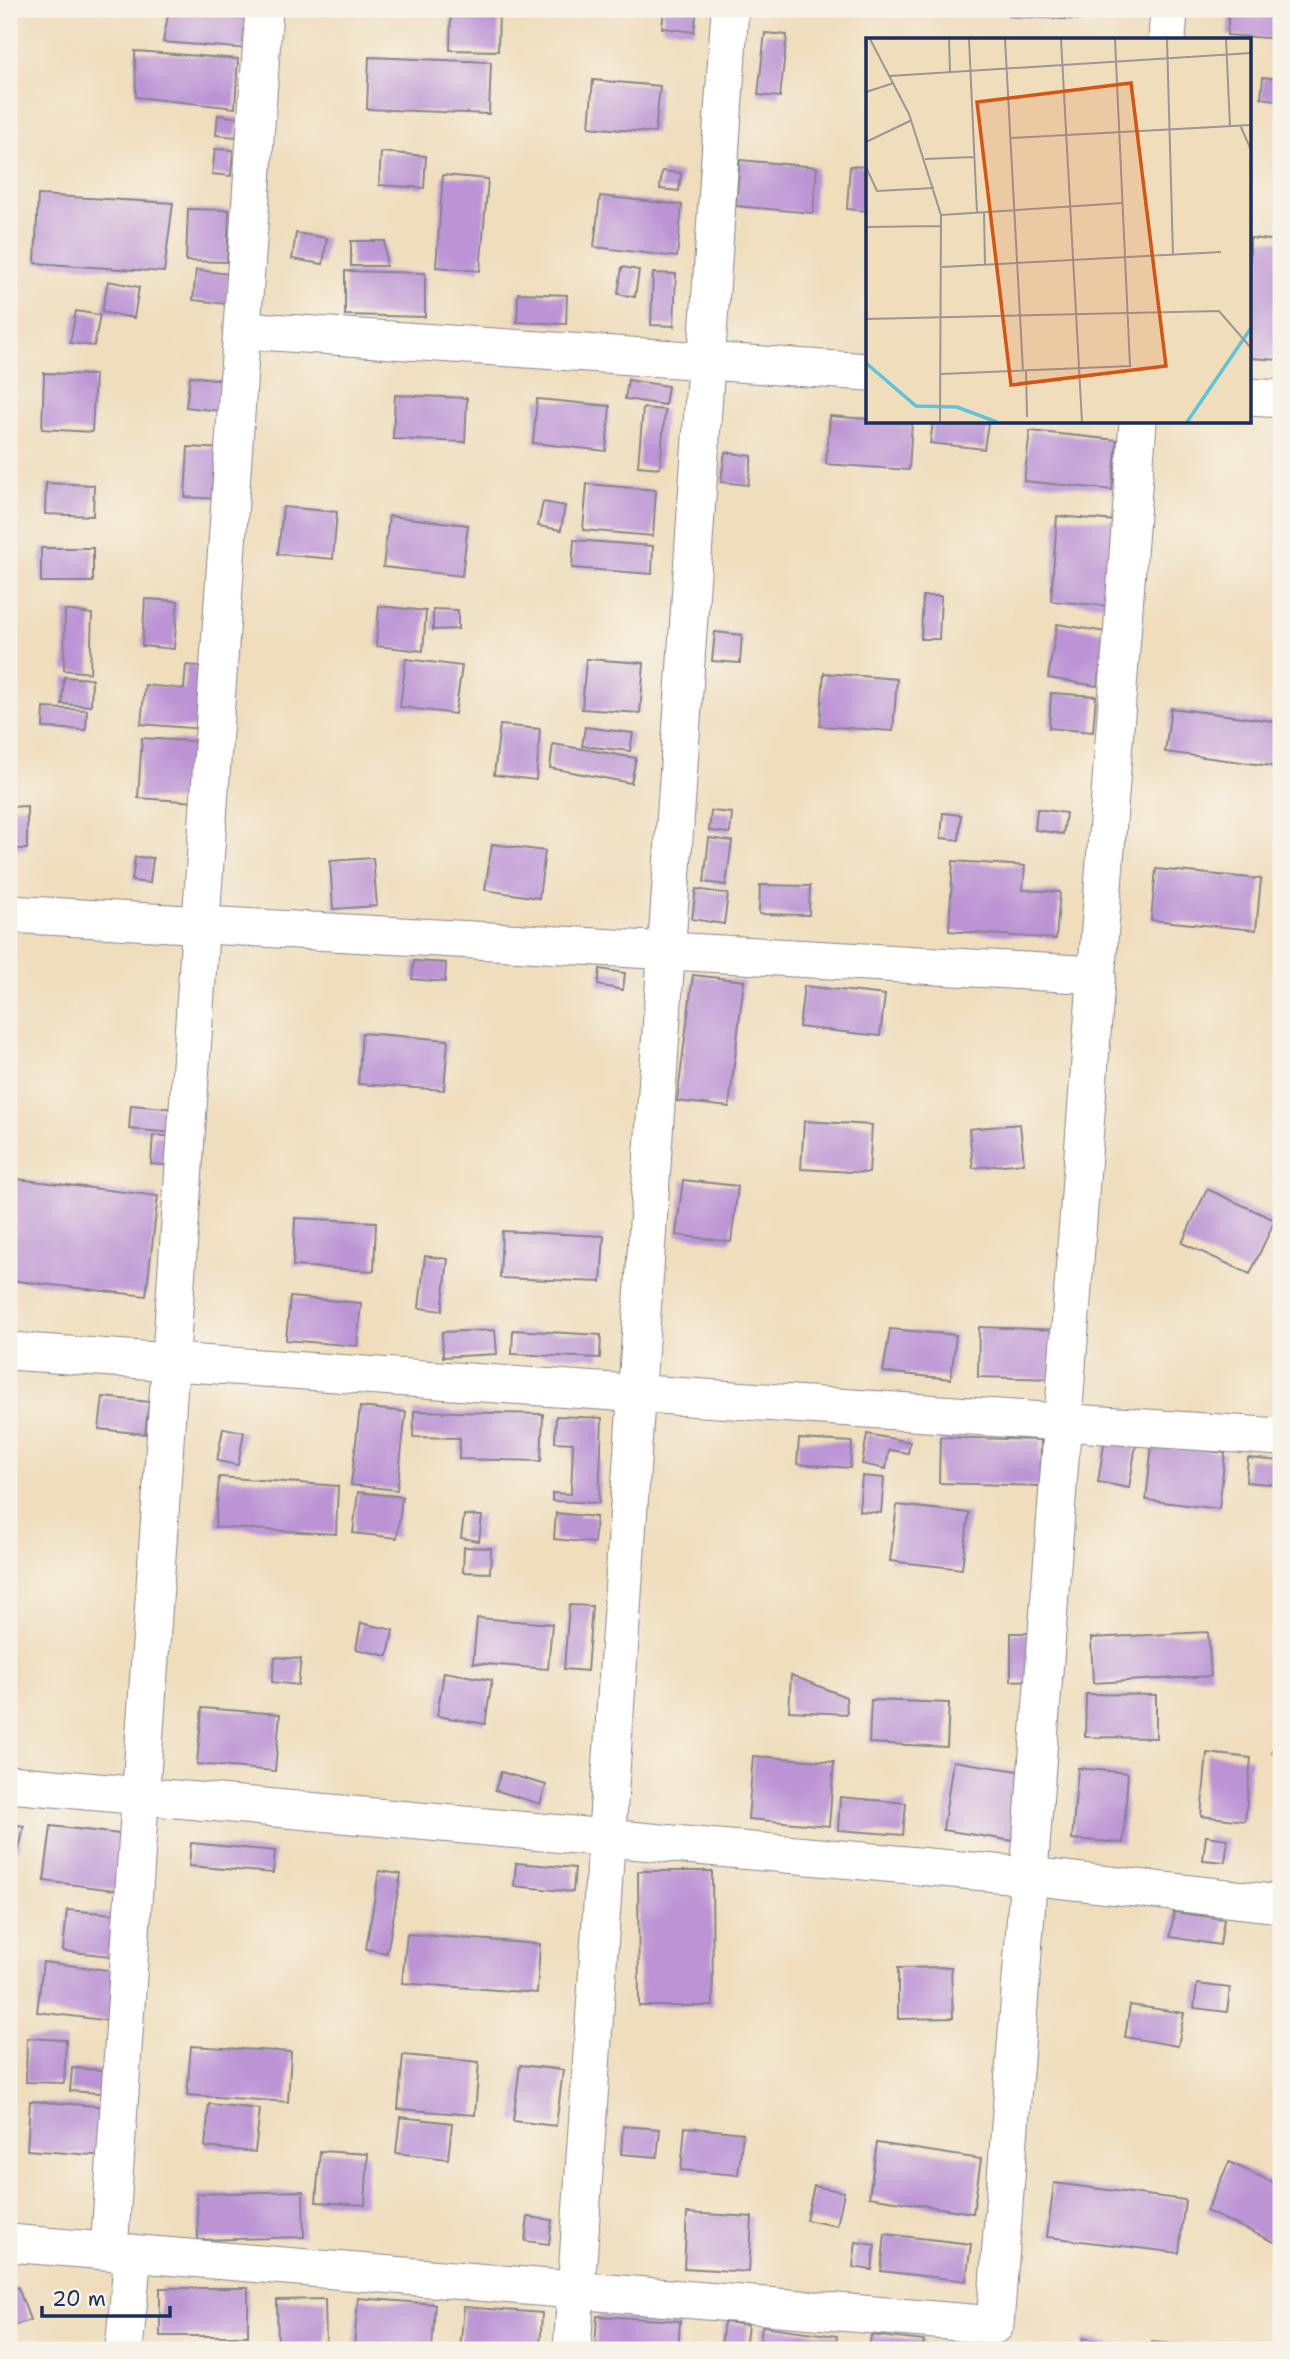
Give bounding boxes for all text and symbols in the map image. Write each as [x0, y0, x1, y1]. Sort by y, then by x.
inset map [866, 38, 1252, 424]
scale bar [42, 2275, 170, 2319]
text: 20 m [52, 2285, 106, 2313]

